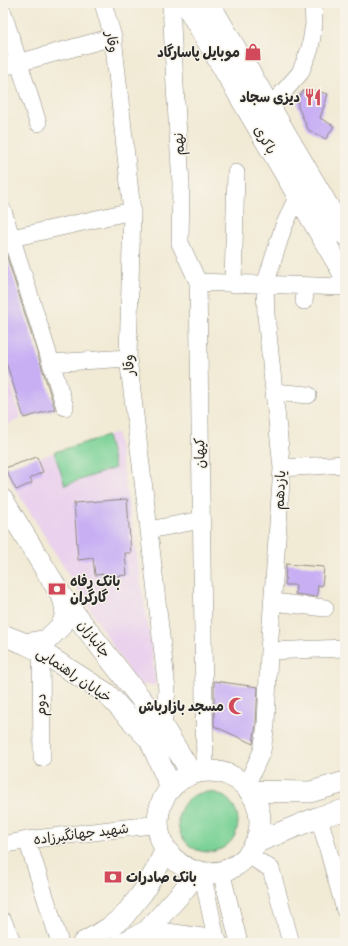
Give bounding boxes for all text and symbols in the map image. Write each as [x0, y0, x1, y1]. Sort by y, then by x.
street label: وقار [102, 29, 122, 54]
shop icon: موبایل پاسارگاد [243, 42, 263, 62]
place label: موبایل پاسارگاد [157, 43, 240, 62]
restaurant icon: دیزى سجاد [303, 87, 323, 107]
place label: دیزى سجاد [240, 89, 300, 106]
street label: باکری [250, 123, 280, 157]
street label: نهم [170, 132, 190, 156]
street label: وقار [120, 354, 138, 377]
street label: کیهان [191, 437, 209, 469]
street label: یازدهم [270, 470, 292, 510]
place label: بانک رفاه گارگران [70, 573, 120, 606]
bank icon: بانک رفاه گارگران [47, 579, 67, 599]
street label: جانبازان [74, 617, 114, 661]
street label: خیابان راهنمایی [33, 644, 115, 706]
street label: دوم [32, 693, 52, 717]
mosque icon: مسجد بازارباش [227, 696, 247, 716]
place label: مسجد بازارباش [139, 698, 224, 715]
street label: شهید جهانگیرزاده [32, 820, 130, 848]
bank icon: بانک صادرات [103, 867, 123, 887]
place label: بانک صادرات [126, 869, 197, 886]

